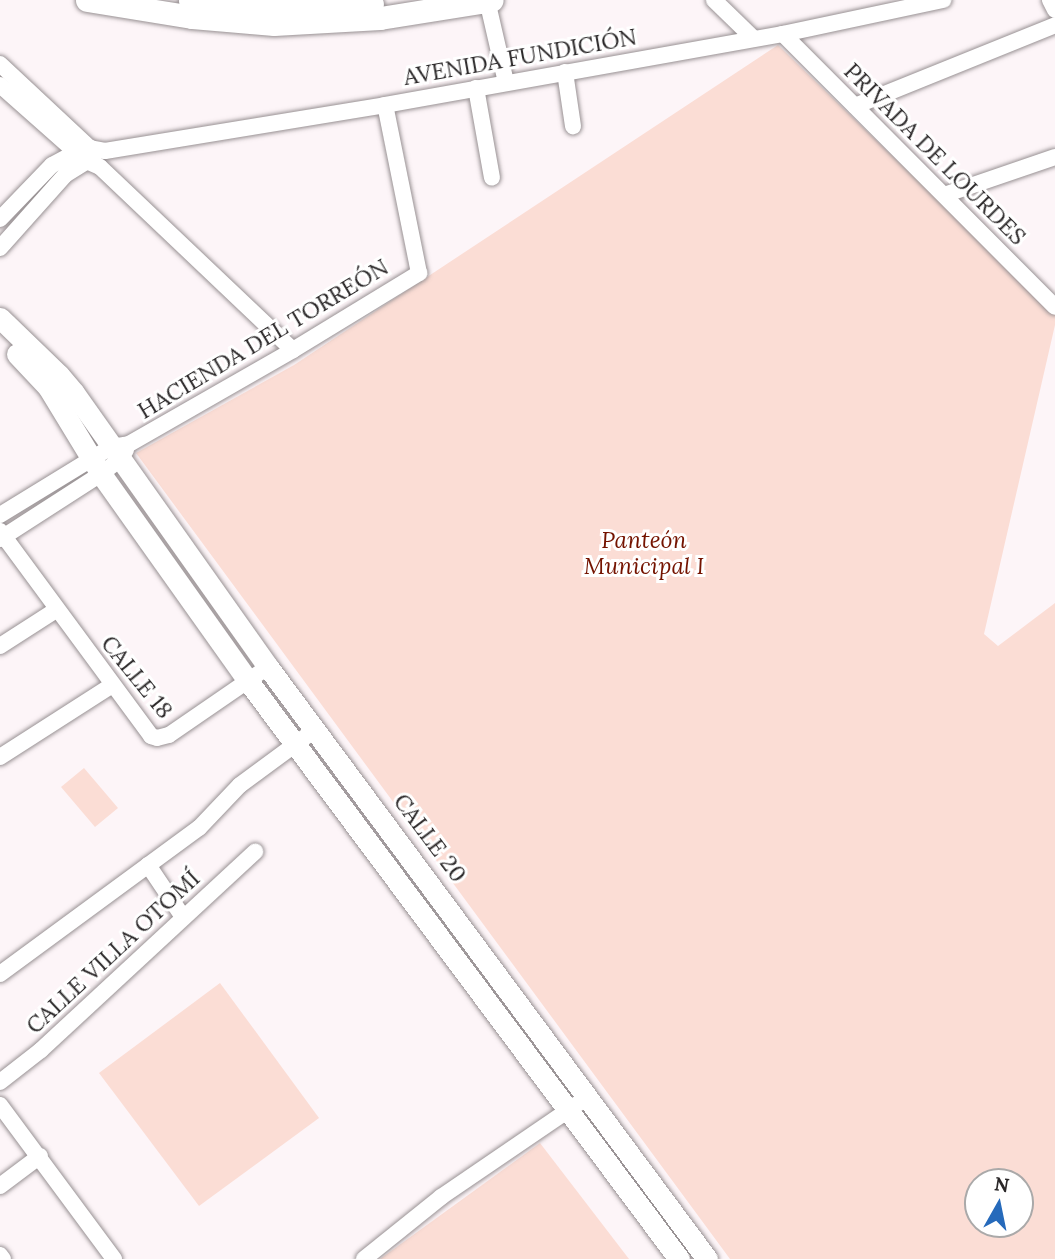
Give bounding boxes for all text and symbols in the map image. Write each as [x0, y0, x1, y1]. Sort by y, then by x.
street label: AVENIDA FUNDICIÓN [401, 23, 639, 91]
street label: PRIVADA DE LOURDES [838, 57, 1032, 251]
street label: HACIENDA DEL TORREÓN [133, 253, 393, 425]
park label: Panteón Municipal I [584, 526, 704, 580]
street label: CALLE 18 [95, 630, 179, 724]
street label: CALLE 20 [388, 788, 472, 888]
street label: CALLE VILLA OTOMÍ [21, 864, 205, 1040]
north arrow [964, 1168, 1034, 1238]
text: N [993, 1171, 1011, 1197]

